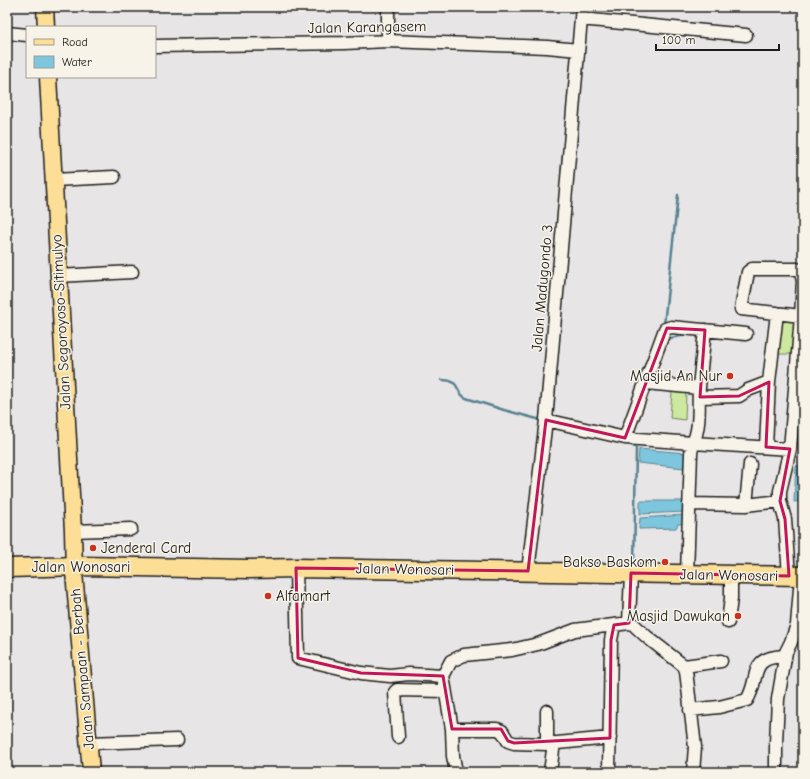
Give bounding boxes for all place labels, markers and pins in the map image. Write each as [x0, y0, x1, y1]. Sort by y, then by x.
place label: Masjid An Nur [630, 367, 722, 385]
marker: Masjid An Nur [725, 371, 735, 381]
place label: Jenderal Card [101, 539, 191, 557]
marker: Jenderal Card [88, 543, 98, 553]
place label: Bakso Baskom [563, 553, 657, 571]
marker: Bakso Baskom [660, 557, 670, 567]
place label: Alfamart [276, 587, 331, 605]
marker: Alfamart [263, 591, 273, 601]
place label: Masjid Dawukan [627, 607, 730, 625]
marker: Masjid Dawukan [733, 611, 743, 621]

